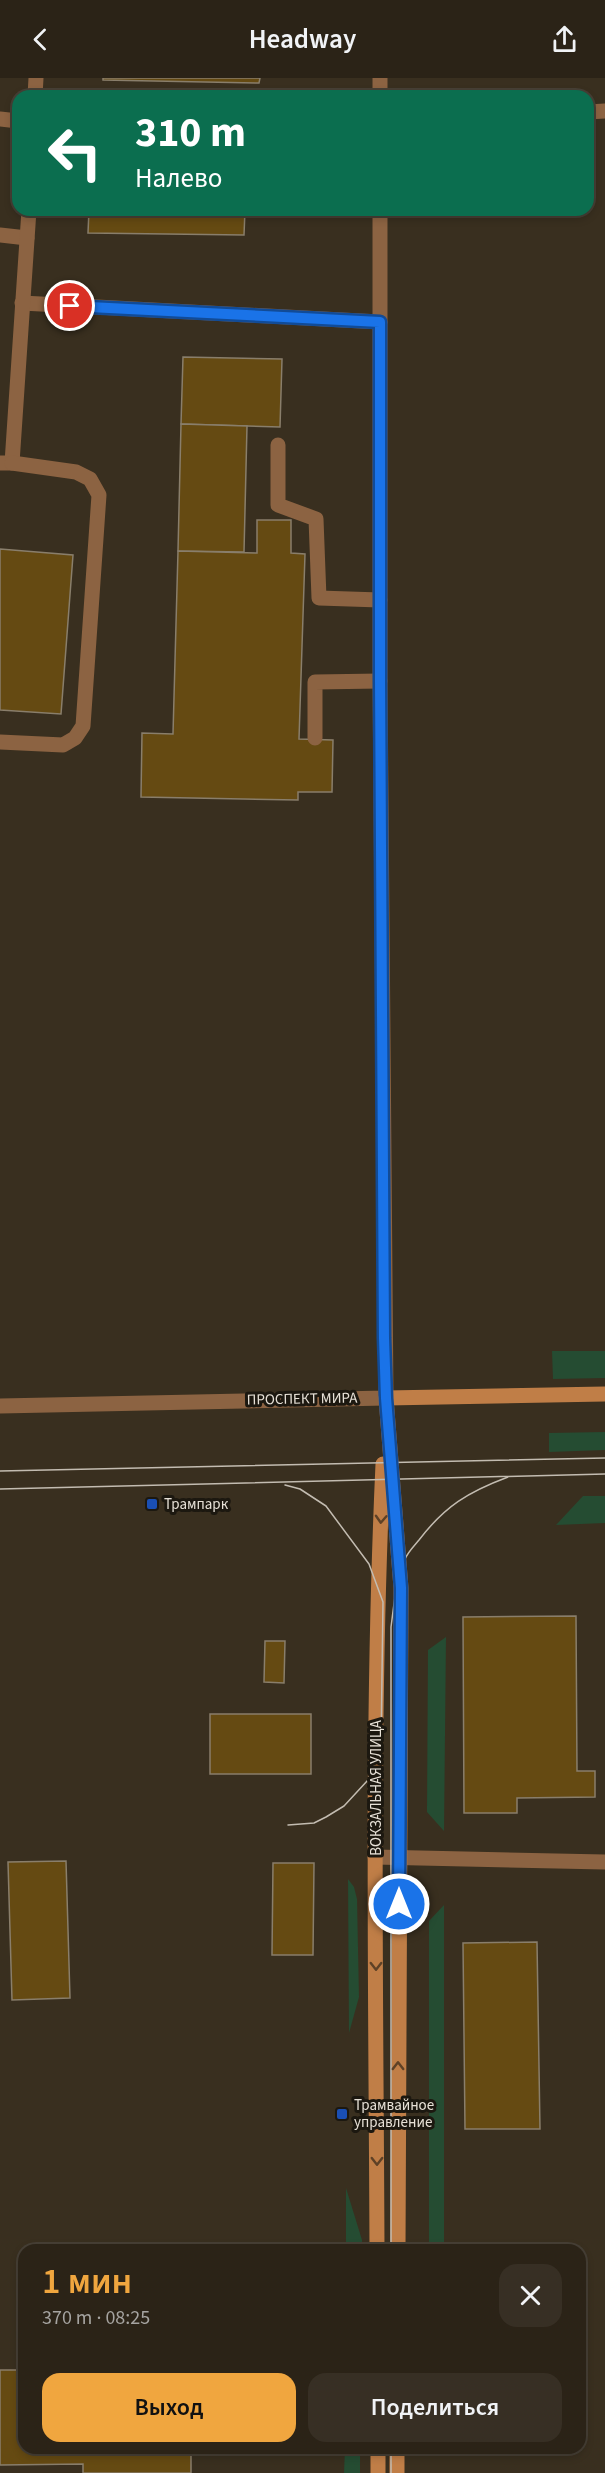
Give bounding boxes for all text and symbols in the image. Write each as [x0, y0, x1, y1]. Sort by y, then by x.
text: Headway [249, 20, 356, 59]
icon: back [24, 23, 57, 56]
icon: share [548, 23, 581, 56]
text: 310 m [135, 103, 246, 163]
icon: left [36, 114, 114, 192]
text: Налево [135, 159, 222, 198]
pin [44, 280, 95, 331]
icon: arrive [53, 289, 86, 322]
street label: ПРОСПЕКТ МИРА [246, 1388, 358, 1410]
place label: Трампарк [164, 1494, 229, 1515]
marker: Трампарк [145, 1497, 159, 1511]
one-way arrow [374, 1515, 387, 1524]
street label: ВОКЗАЛЬНАЯ УЛИЦА [366, 1719, 387, 1856]
position arrow [367, 1872, 431, 1936]
one-way arrow [370, 1962, 382, 1971]
one-way arrow [392, 2061, 405, 2070]
place label: Трамвайное управление [354, 2095, 434, 2133]
marker: Трамвайное управление [335, 2107, 349, 2121]
one-way arrow [371, 2157, 383, 2166]
text: 1 мин [42, 2256, 132, 2307]
button: close [499, 2264, 562, 2327]
text: 370 m · 08:25 [42, 2304, 150, 2332]
button: Выход [42, 2373, 296, 2442]
button: Поделиться [308, 2373, 562, 2442]

